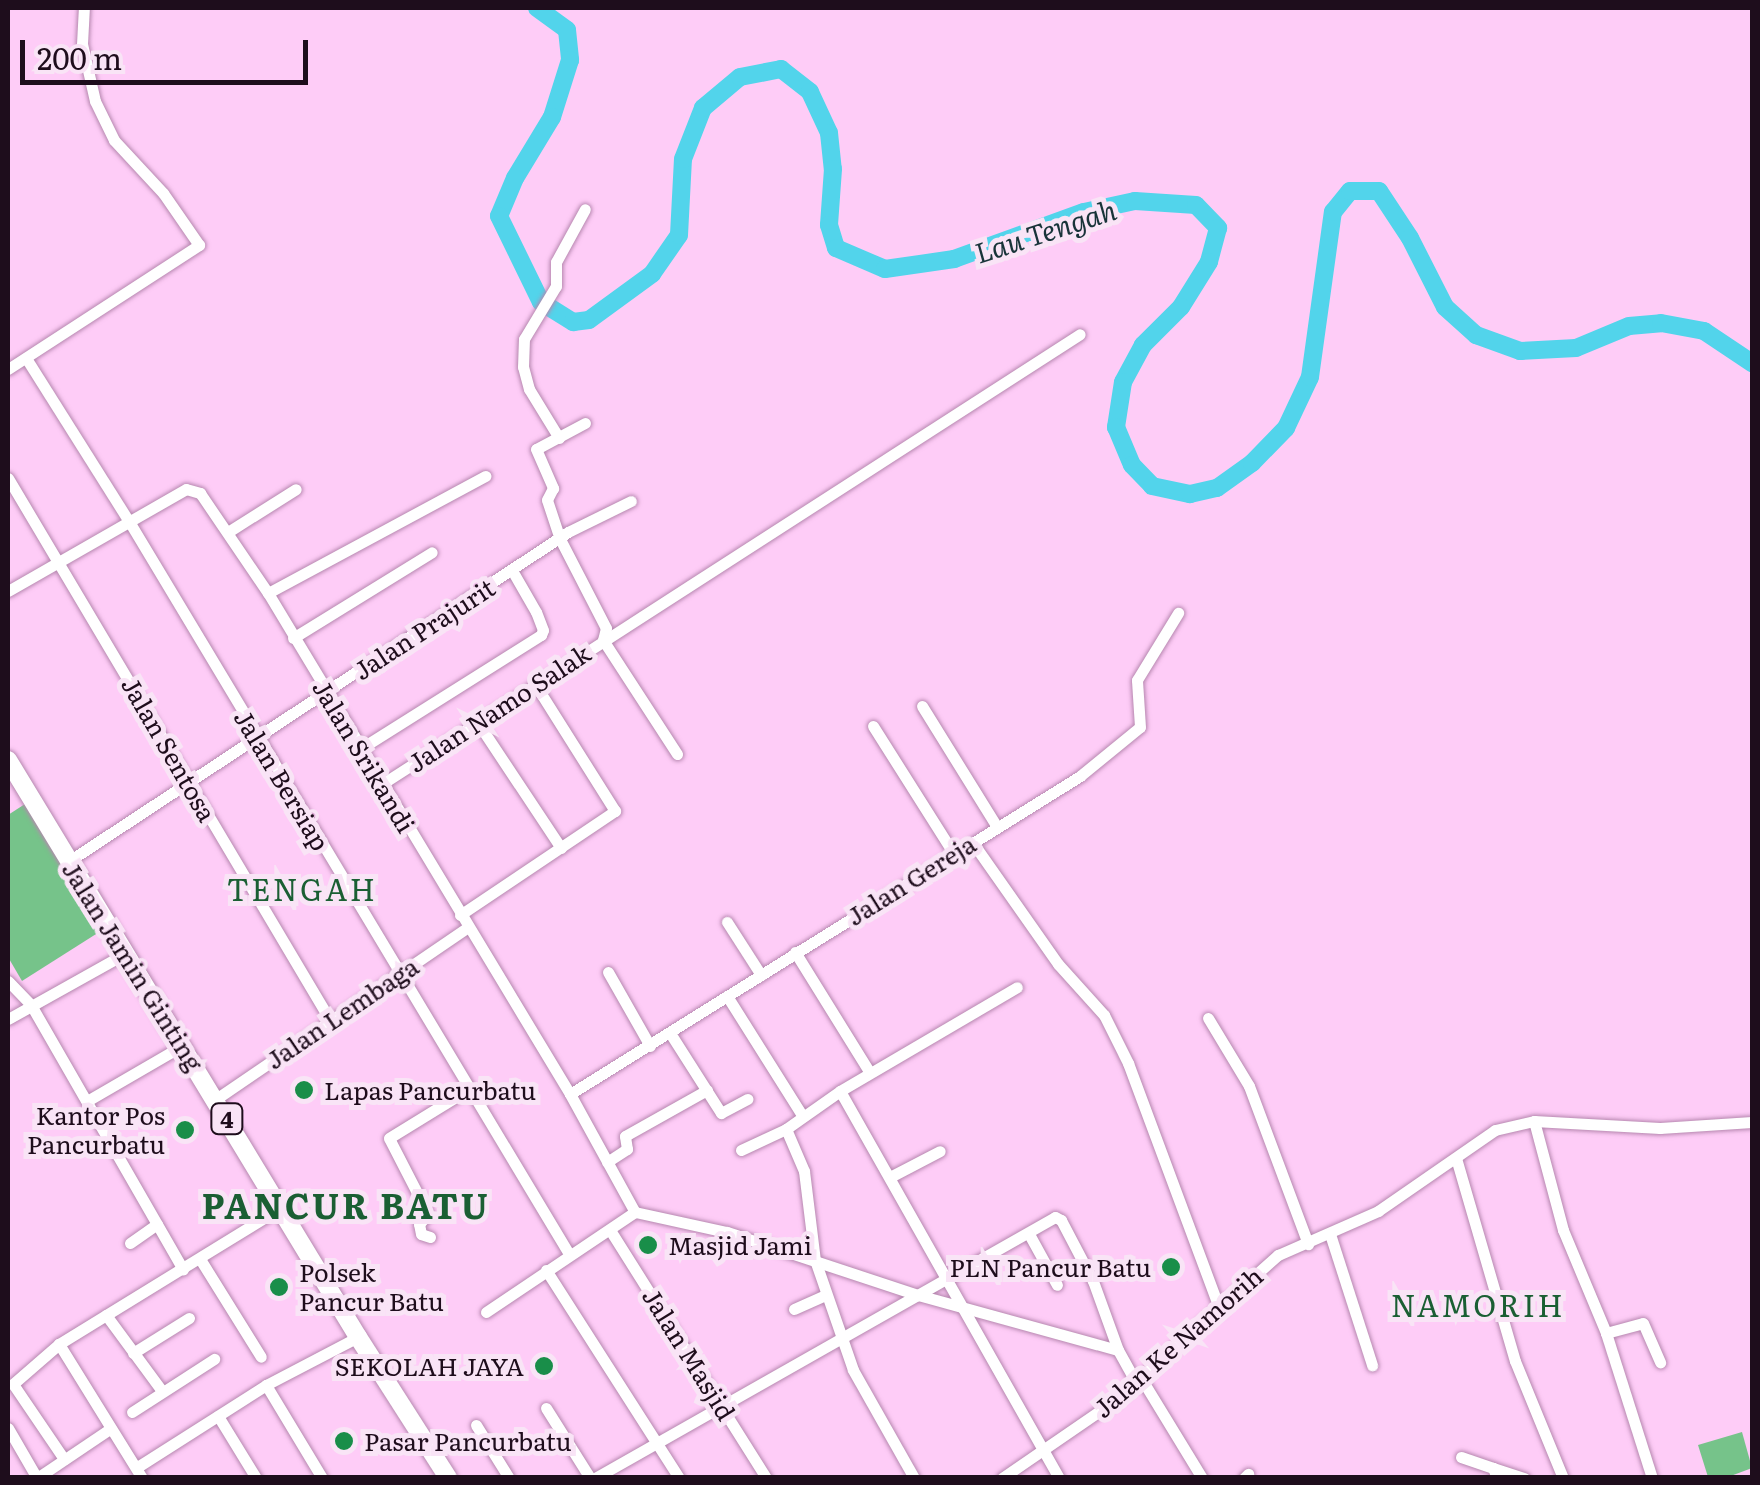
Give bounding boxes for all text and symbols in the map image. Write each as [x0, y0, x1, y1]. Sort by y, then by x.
scale bar [25, 20, 312, 82]
text: 200 m [37, 35, 122, 79]
water label: Lau Tengah [970, 191, 1120, 269]
street label: Jalan Prajurit [348, 572, 500, 686]
street label: Jalan Namo Salak [402, 638, 596, 778]
street label: Jalan Sentosa [115, 671, 223, 827]
street label: Jalan Srikandi [307, 674, 421, 838]
street label: Jalan Bersiap [228, 704, 336, 856]
street label: Jalan Gereja [841, 828, 981, 932]
street label: Jalan Jamin Ginting [56, 856, 210, 1076]
district label: TENGAH [227, 870, 377, 906]
street label: Jalan Lembaga [260, 951, 424, 1075]
place label: Lapas Pancurbatu [324, 1075, 536, 1105]
marker: Lapas Pancurbatu [293, 1079, 315, 1101]
place label: Kantor Pos Pancurbatu [27, 1101, 165, 1160]
road number: 4 [210, 1102, 244, 1136]
marker: Kantor Pos Pancurbatu [174, 1119, 196, 1141]
district label: PANCUR BATU [202, 1183, 490, 1225]
place label: Masjid Jami [668, 1230, 812, 1260]
marker: Masjid Jami [637, 1234, 659, 1256]
place label: PLN Pancur Batu [949, 1252, 1151, 1282]
marker: PLN Pancur Batu [1160, 1256, 1182, 1278]
place label: Polsek Pancur Batu [299, 1258, 444, 1317]
street label: Jalan Ke Namorih [1087, 1261, 1269, 1423]
marker: Polsek Pancur Batu [268, 1276, 290, 1298]
street label: Jalan Masjid [637, 1282, 741, 1426]
district label: NAMORIH [1391, 1286, 1565, 1322]
place label: SEKOLAH JAYA [335, 1351, 524, 1381]
marker: SEKOLAH JAYA [533, 1355, 555, 1377]
place label: Pasar Pancurbatu [364, 1426, 572, 1456]
marker: Pasar Pancurbatu [333, 1430, 355, 1452]

